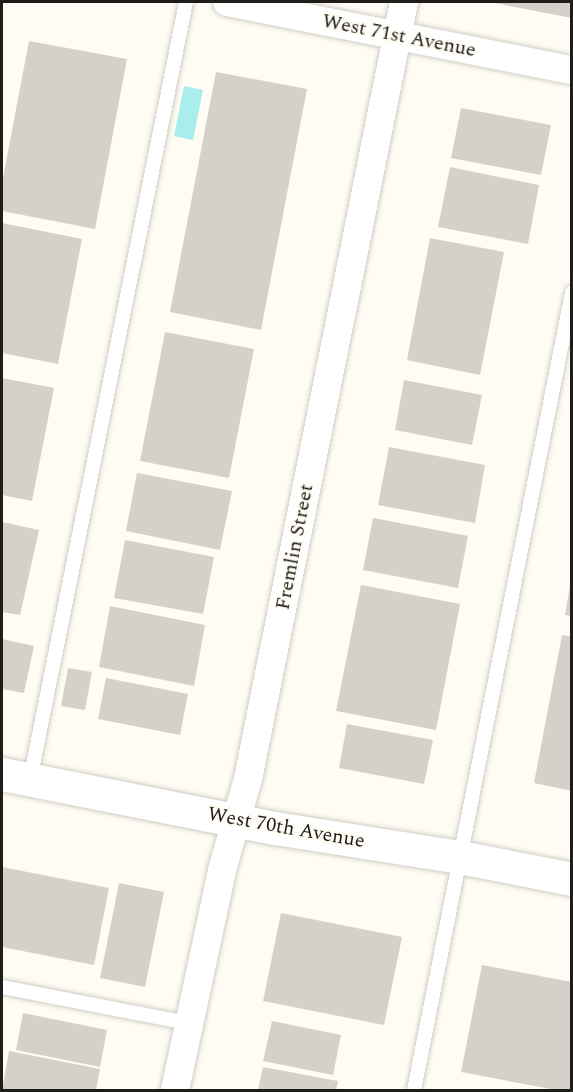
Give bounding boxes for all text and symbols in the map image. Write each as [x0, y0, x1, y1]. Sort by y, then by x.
street label: West 71st Avenue [320, 9, 478, 63]
street label: Fremlin Street [271, 482, 319, 612]
street label: West 70th Avenue [206, 802, 366, 854]

